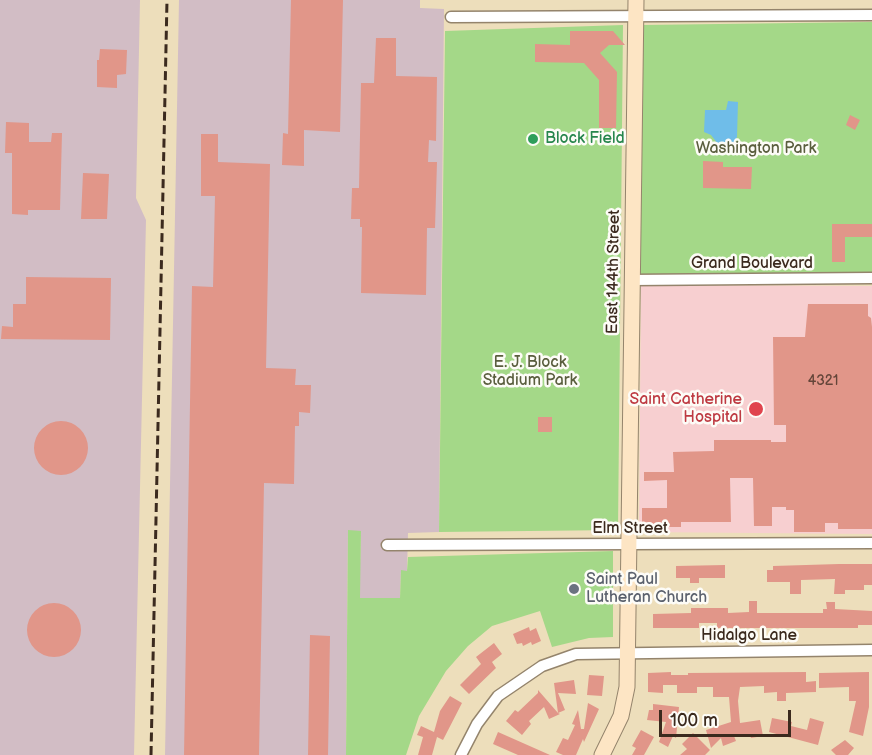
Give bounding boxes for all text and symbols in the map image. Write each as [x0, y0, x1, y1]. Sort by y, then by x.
place label: Block Field [545, 129, 625, 149]
marker: Block Field [526, 132, 540, 146]
park label: Washington Park [696, 139, 816, 159]
street label: East 144th Street [603, 210, 625, 334]
street label: Grand Boulevard [691, 254, 813, 274]
park label: E. J. Block Stadium Park [483, 353, 577, 391]
house number: 4321 [808, 373, 838, 389]
place label: Saint Catherine Hospital [630, 390, 742, 428]
marker: Saint Catherine Hospital [747, 400, 765, 418]
street label: Elm Street [592, 519, 668, 539]
place label: Saint Paul Lutheran Church [586, 570, 707, 608]
marker: Saint Paul Lutheran Church [567, 582, 581, 596]
street label: Hidalgo Lane [701, 626, 797, 646]
scale bar [662, 698, 794, 736]
text: 100 m [670, 710, 718, 731]

